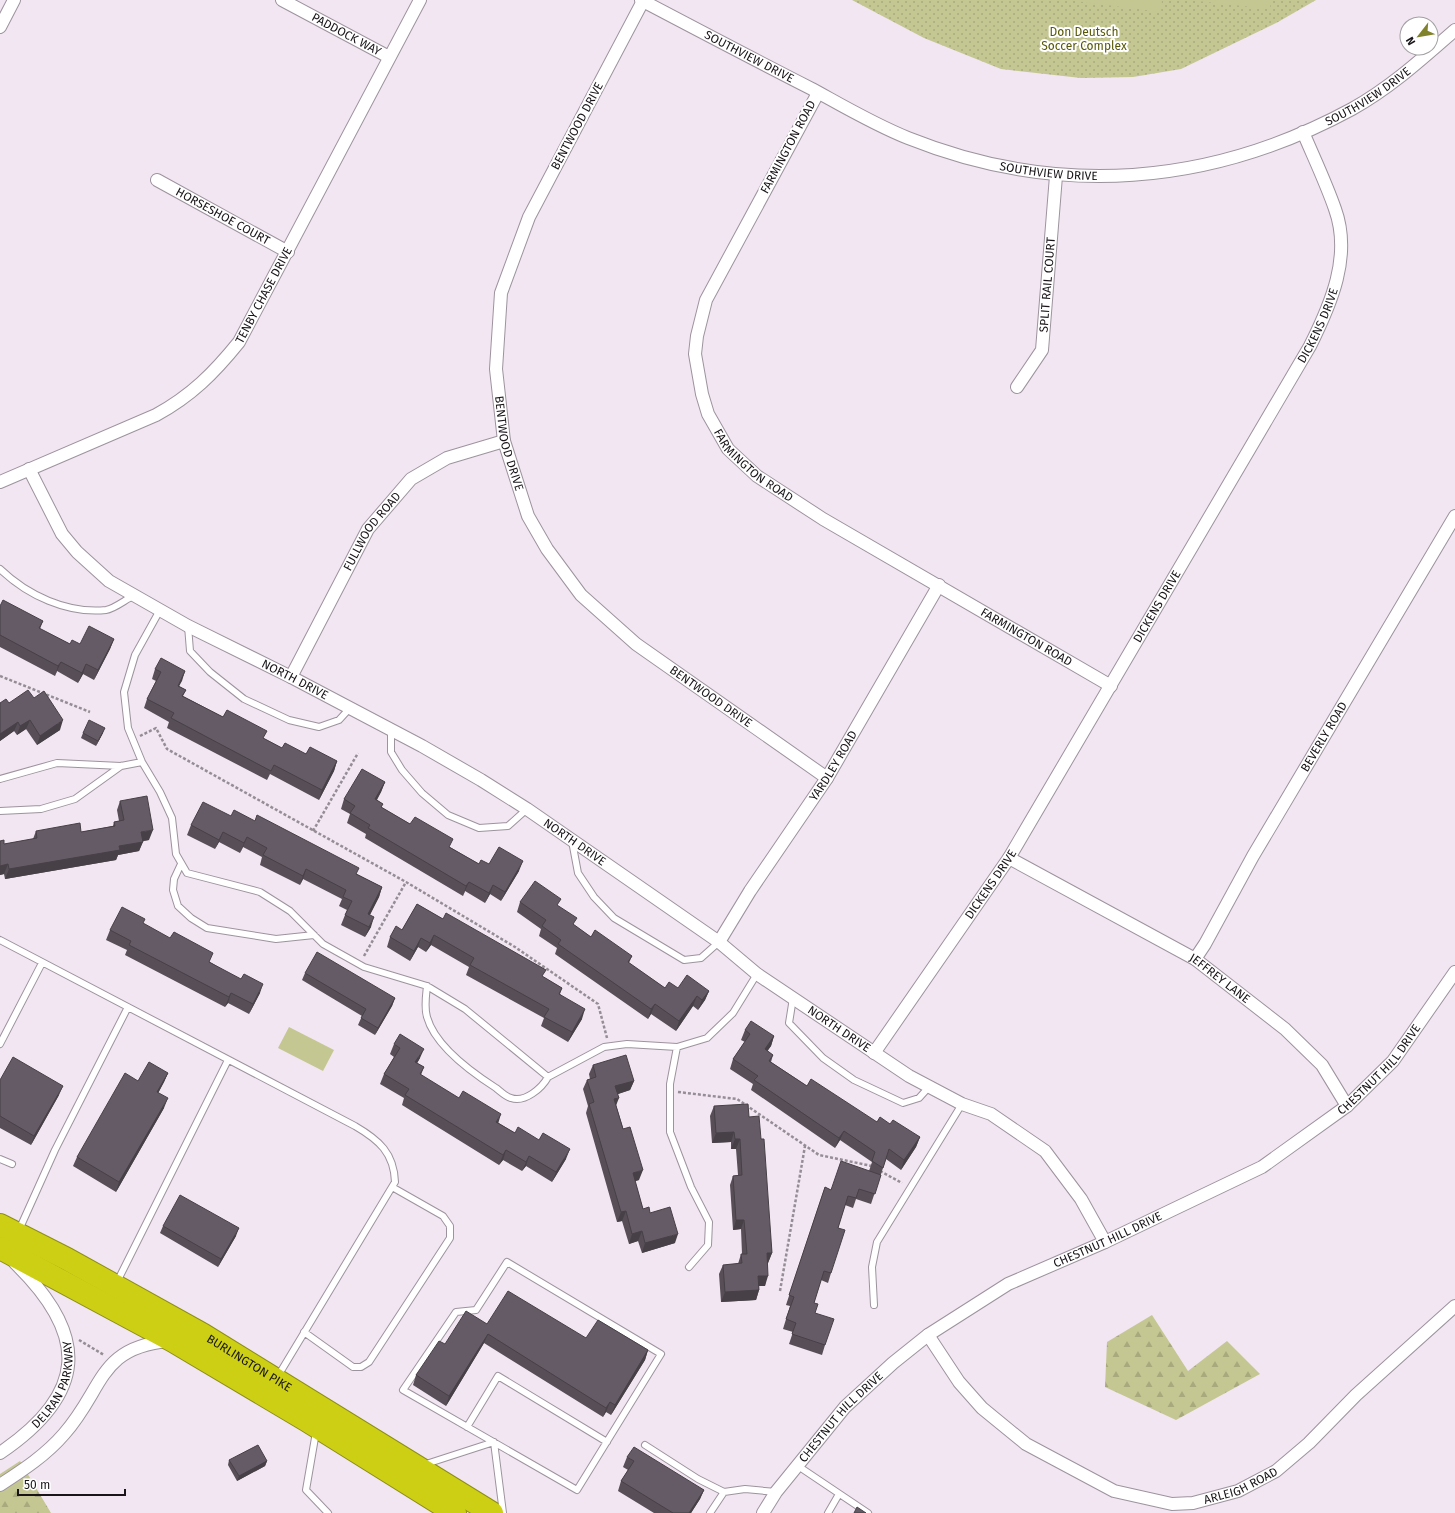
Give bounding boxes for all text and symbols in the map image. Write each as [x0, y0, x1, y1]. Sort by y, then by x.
street label: PADDOCK WAY [309, 10, 384, 59]
north arrow [1399, 16, 1439, 56]
park label: Don Deutsch Soccer Complex [1041, 25, 1127, 53]
street label: SOUTHVIEW DRIVE [702, 28, 796, 85]
text: N [1403, 34, 1418, 47]
street label: SOUTHVIEW DRIVE [1323, 64, 1413, 129]
street label: BENTWOOD DRIVE [548, 80, 606, 172]
street label: FARMINGTON ROAD [758, 98, 819, 196]
street label: SOUTHVIEW DRIVE [999, 159, 1098, 183]
street label: HORSESHOE COURT [173, 185, 273, 248]
street label: SPLIT RAIL COURT [1036, 236, 1058, 333]
street label: TENBY CHASE DRIVE [232, 245, 295, 346]
street label: DICKENS DRIVE [1295, 286, 1341, 366]
street label: BENTWOOD DRIVE [492, 395, 526, 492]
street label: FARMINGTON ROAD [711, 426, 796, 505]
street label: FULLWOOD ROAD [340, 489, 404, 573]
street label: DICKENS DRIVE [1130, 568, 1183, 645]
street label: FARMINGTON ROAD [978, 605, 1075, 669]
street label: NORTH DRIVE [259, 657, 331, 702]
street label: BENTWOOD DRIVE [667, 663, 755, 730]
street label: BEVERLY ROAD [1298, 699, 1350, 774]
street label: YARDLEY ROAD [806, 728, 860, 804]
street label: NORTH DRIVE [541, 816, 609, 869]
street label: DICKENS DRIVE [962, 847, 1019, 922]
street label: JEFFREY LANE [1187, 950, 1253, 1006]
street label: NORTH DRIVE [805, 1003, 873, 1055]
street label: CHESTNUT HILL DRIVE [1335, 1022, 1423, 1118]
street label: CHESTNUT HILL DRIVE [1051, 1209, 1164, 1271]
street label: BURLINGTON PIKE [204, 1332, 294, 1395]
street label: DELRAN PARKWAY [29, 1339, 75, 1431]
street label: CHESTNUT HILL DRIVE [796, 1369, 886, 1465]
street label: ARLEIGH ROAD [1202, 1464, 1280, 1507]
scale bar [18, 1471, 125, 1497]
text: 50 m [24, 1478, 50, 1492]

